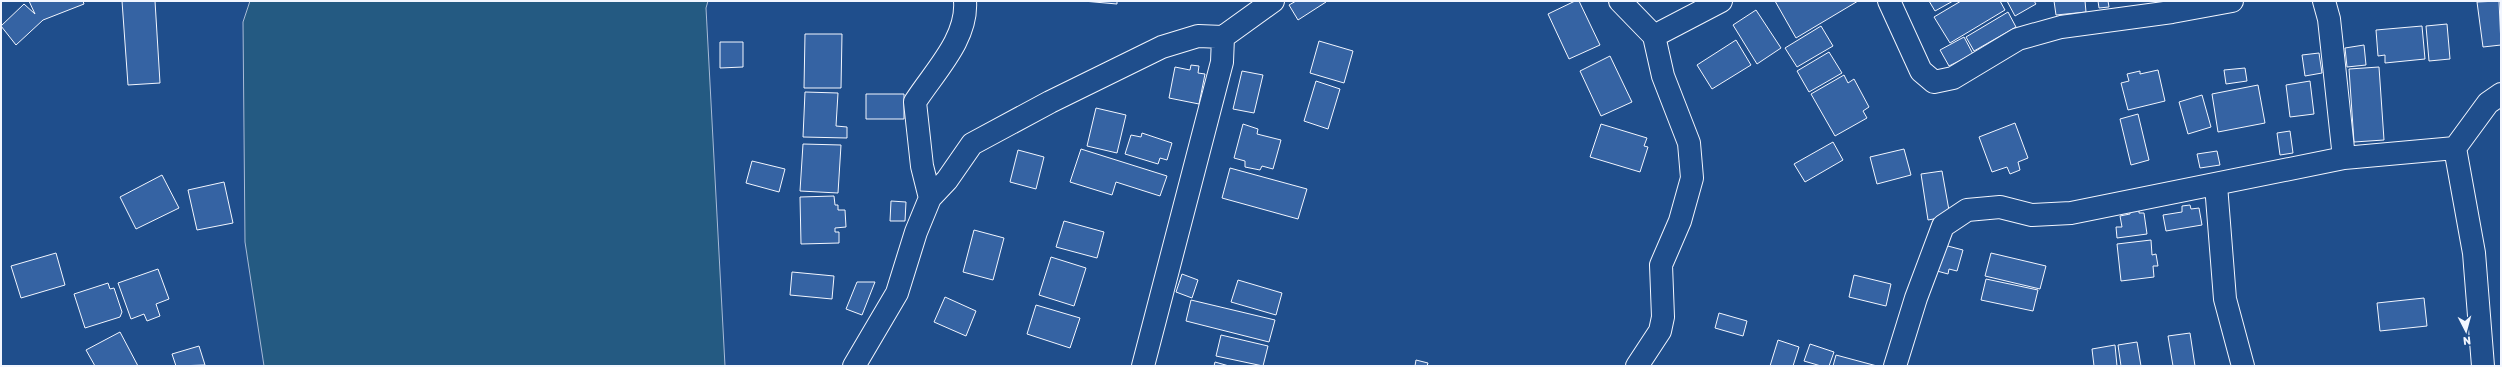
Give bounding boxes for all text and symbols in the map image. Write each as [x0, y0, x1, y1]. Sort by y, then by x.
north arrow [2446, 311, 2486, 351]
text: N [2462, 334, 2472, 347]

